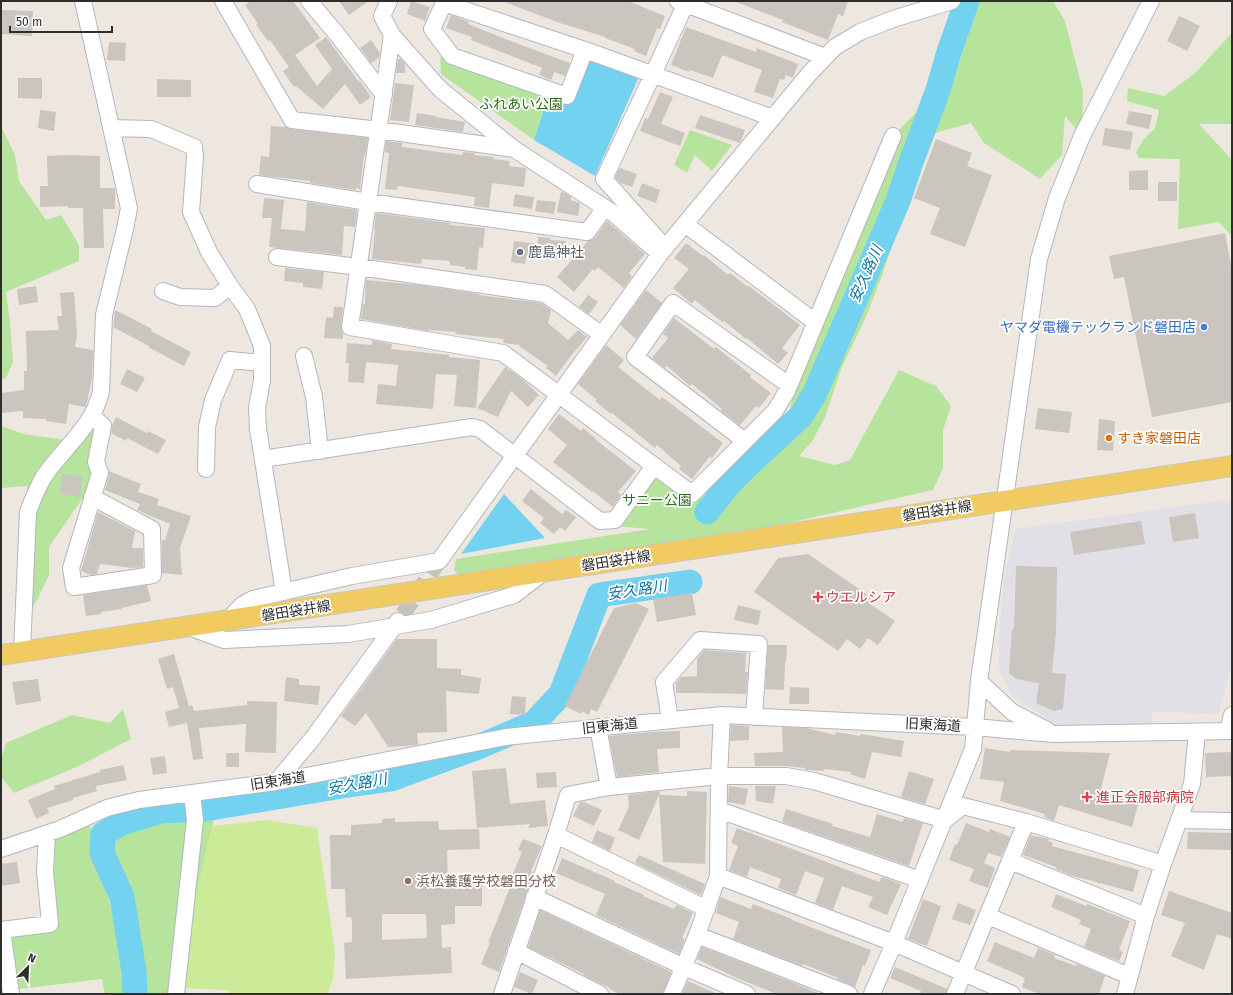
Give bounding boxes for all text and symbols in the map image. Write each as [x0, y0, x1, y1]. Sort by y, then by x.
scale bar [10, 8, 112, 34]
text: 50 m [16, 15, 42, 29]
park label: ふれあい公園 [479, 96, 563, 113]
water label: 安久路川 [846, 241, 887, 305]
place label: 鹿島神社 [528, 244, 584, 261]
marker: 鹿島神社 [515, 247, 525, 257]
place label: ヤマダ電機テックランド磐田店 [1000, 319, 1196, 336]
marker: ヤマダ電機テックランド磐田店 [1199, 322, 1209, 332]
place label: すき家磐田店 [1117, 430, 1201, 447]
marker: すき家磐田店 [1104, 433, 1114, 443]
park label: サニー公園 [622, 492, 692, 509]
street label: 磐田袋井線 [901, 497, 973, 525]
street label: 磐田袋井線 [580, 547, 652, 575]
water label: 安久路川 [606, 577, 670, 603]
place label: ウエルシア [826, 589, 896, 606]
marker: ウエルシア [813, 592, 823, 602]
street label: 磐田袋井線 [260, 597, 332, 625]
street label: 旧東海道 [581, 715, 639, 737]
street label: 旧東海道 [905, 715, 961, 735]
street label: 旧東海道 [249, 768, 307, 794]
water label: 安久路川 [326, 770, 390, 798]
place label: 進正会服部病院 [1096, 789, 1194, 806]
marker: 進正会服部病院 [1081, 791, 1093, 803]
place label: 浜松養護学校磐田分校 [416, 873, 556, 890]
marker: 浜松養護学校磐田分校 [403, 876, 413, 886]
north arrow [8, 947, 48, 987]
text: N [26, 951, 38, 966]

